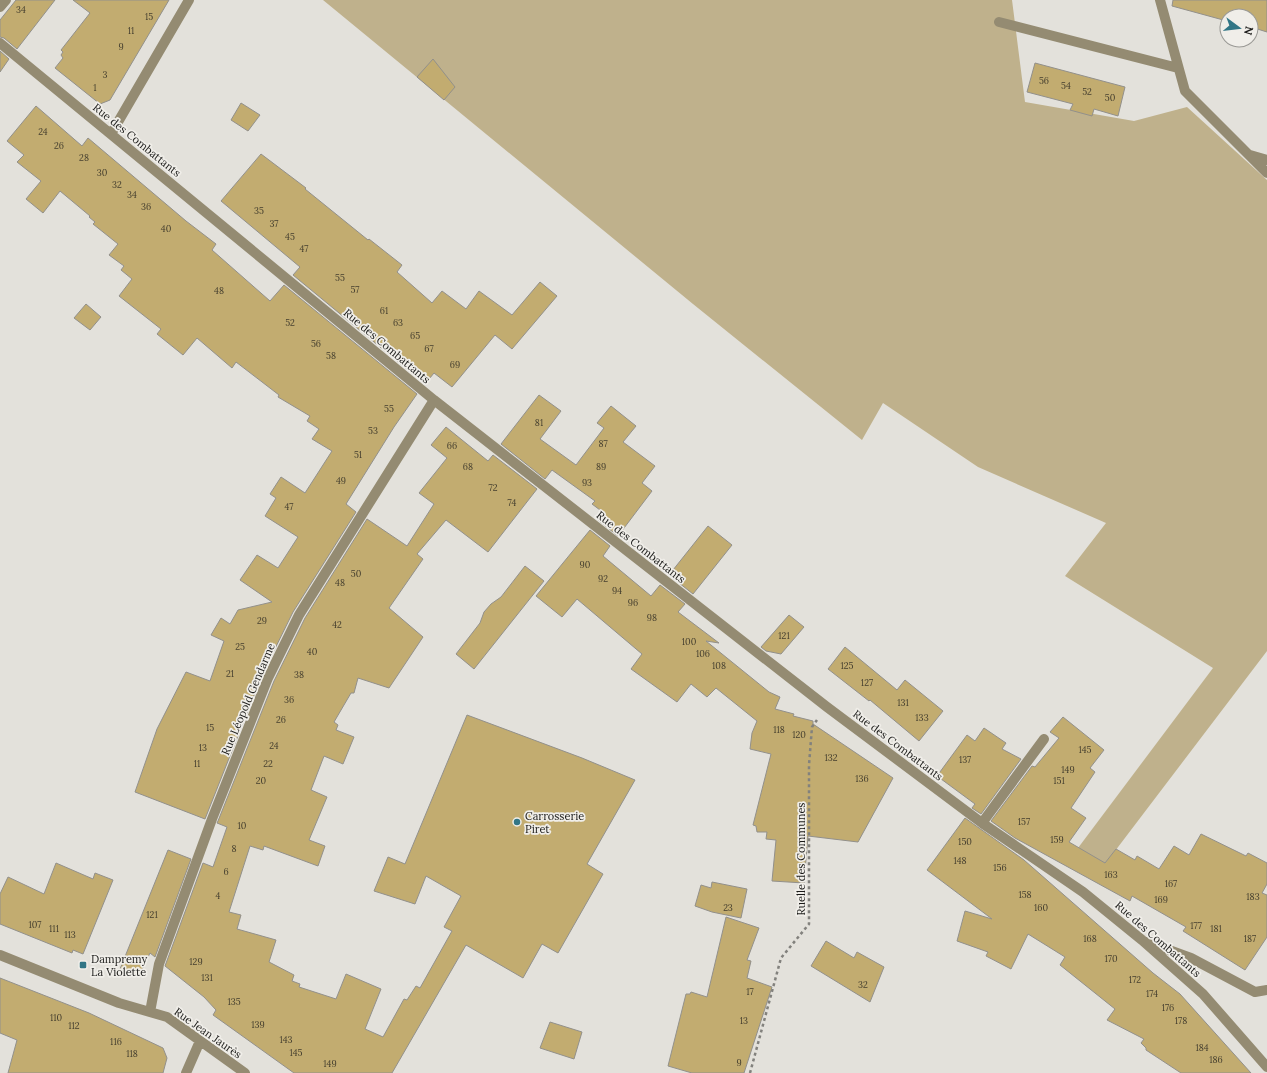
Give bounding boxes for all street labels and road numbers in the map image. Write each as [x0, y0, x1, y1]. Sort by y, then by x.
street label: Rue des Combattants [90, 100, 184, 180]
street label: Rue des Combattants [341, 306, 433, 386]
street label: Rue des Combattants [594, 508, 688, 586]
street label: Rue Léopold Gendarme [218, 641, 278, 757]
street label: Rue des Combattants [850, 707, 946, 783]
street label: Ruelle des Communes [794, 803, 808, 915]
street label: Rue des Combattants [1112, 898, 1204, 980]
street label: Rue Jean Jaurès [172, 1005, 244, 1061]

